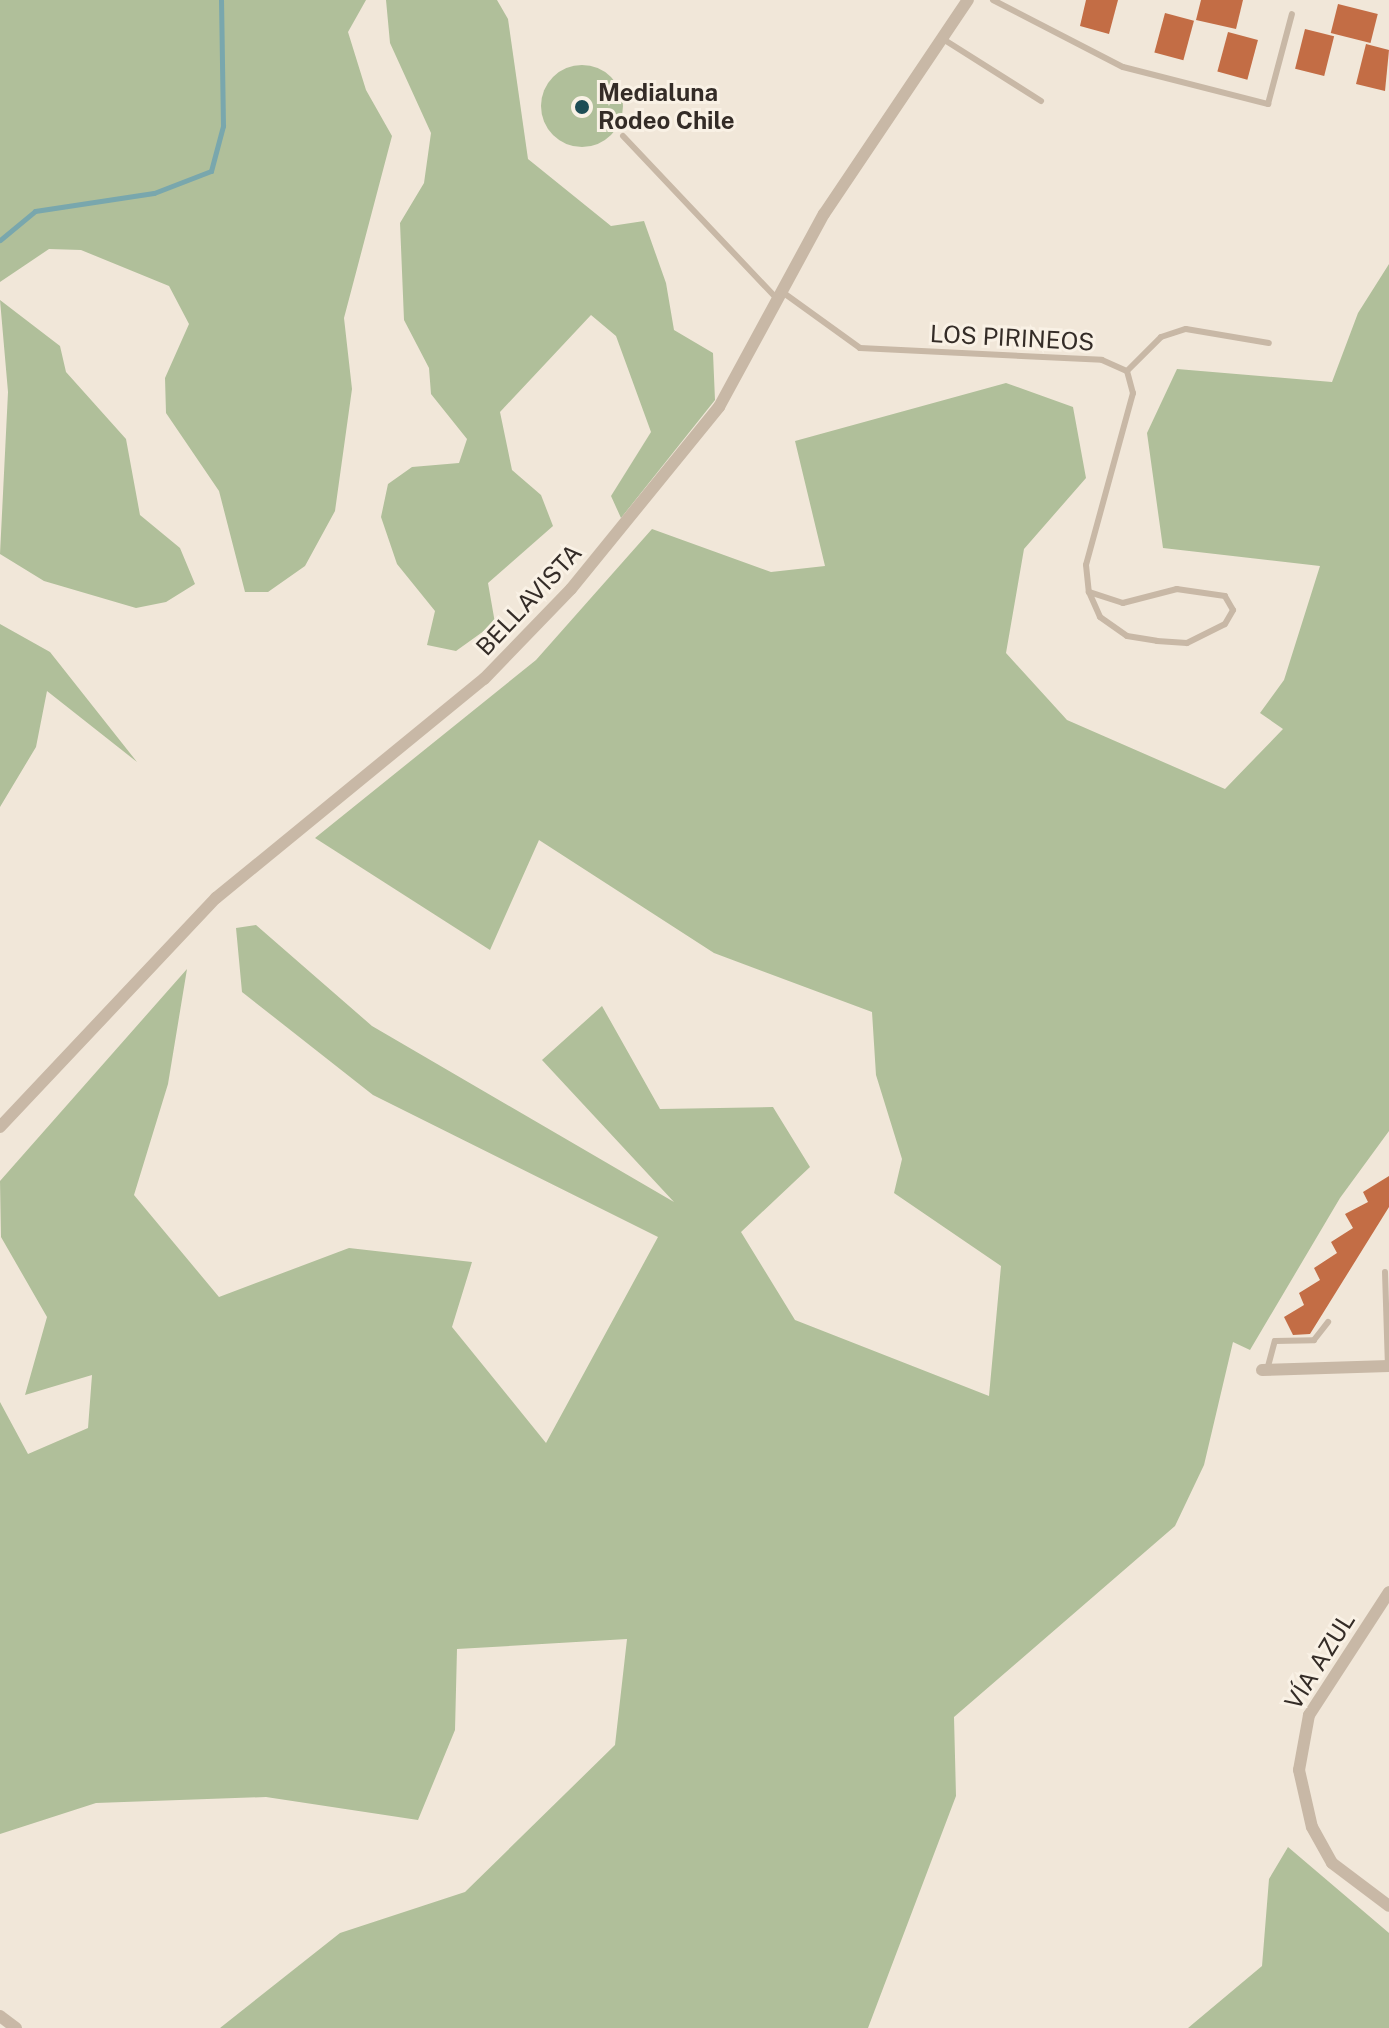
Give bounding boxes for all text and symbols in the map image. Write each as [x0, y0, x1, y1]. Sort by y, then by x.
place label: Medialuna Rodeo Chile [598, 79, 735, 135]
marker: Medialuna Rodeo Chile [573, 98, 591, 116]
street label: LOS PIRINEOS [929, 319, 1095, 357]
street label: BELLAVISTA [470, 538, 588, 662]
street label: VÍA AZUL [1279, 1607, 1361, 1715]

